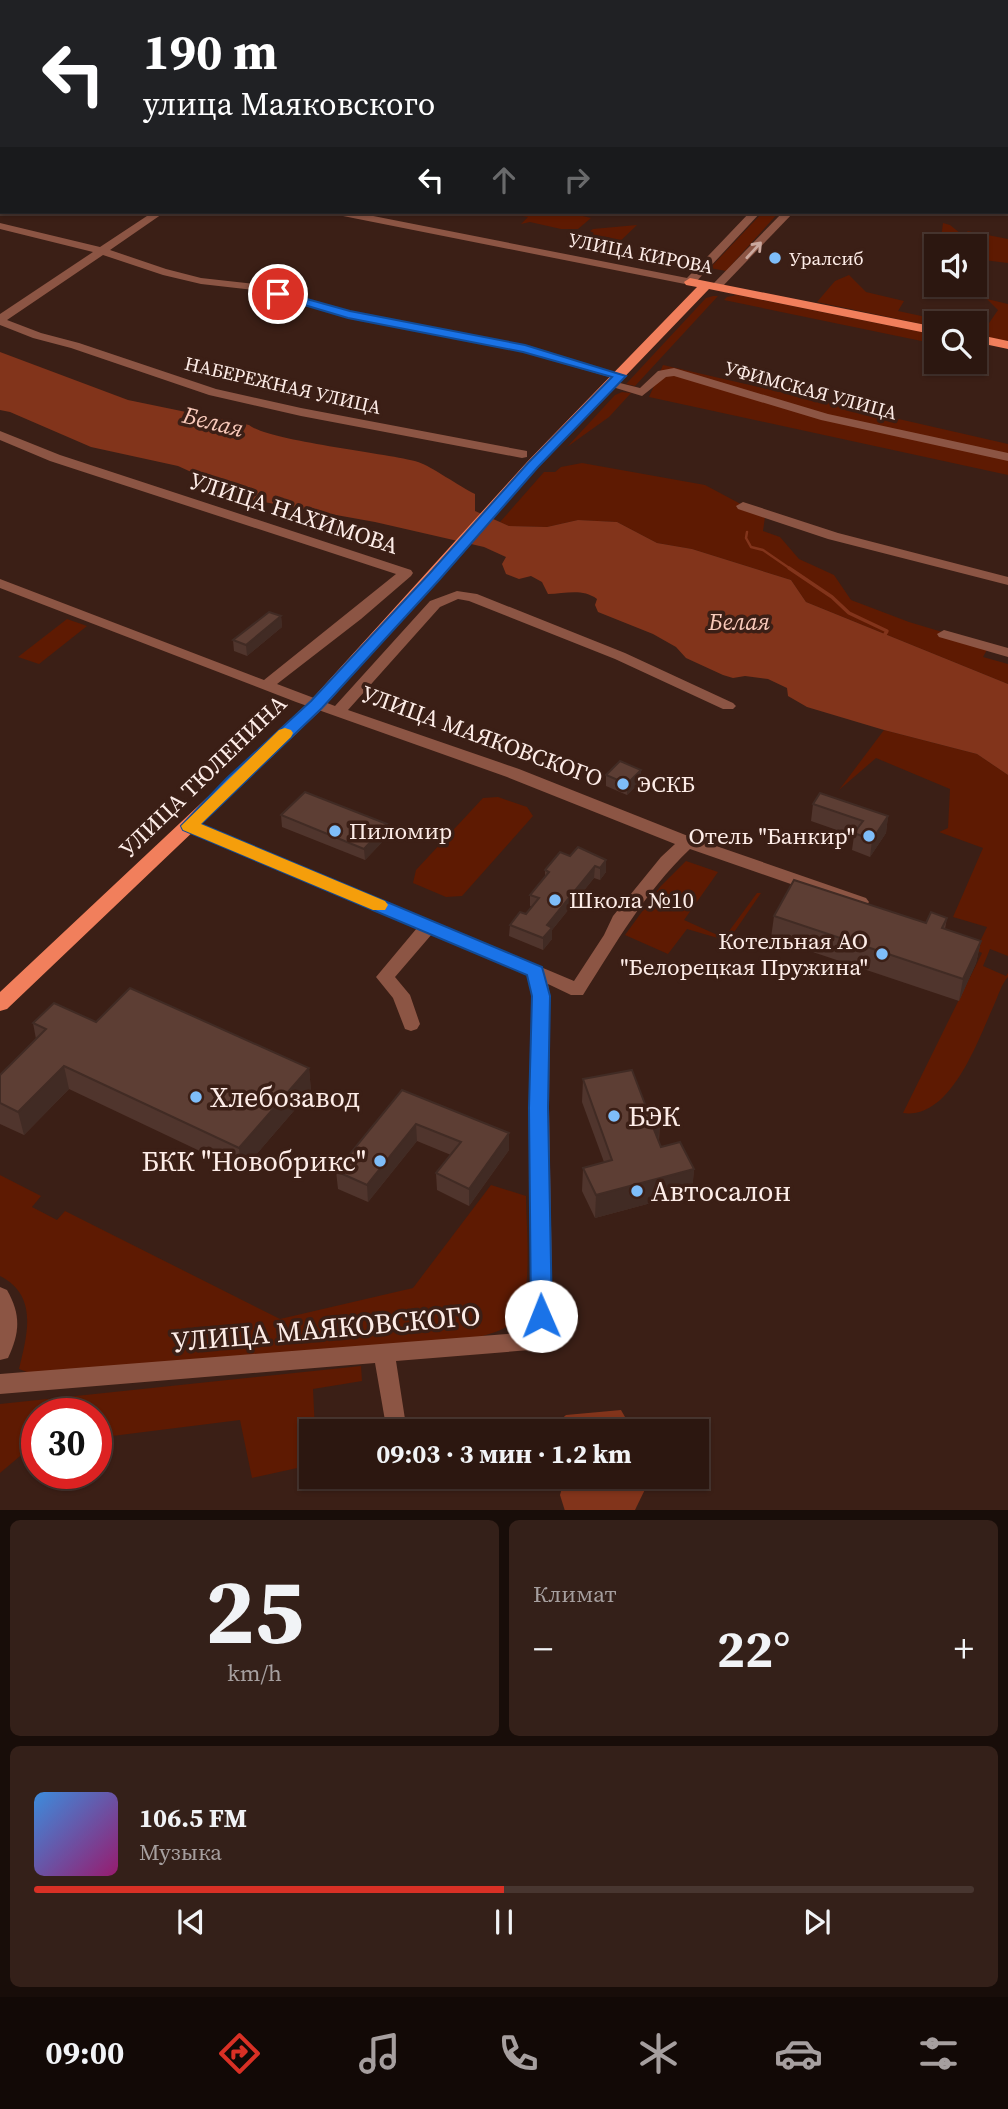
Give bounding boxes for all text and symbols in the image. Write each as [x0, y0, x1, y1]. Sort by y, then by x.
text: 190 m [143, 18, 278, 85]
icon: left [28, 28, 119, 119]
text: улица Маяковского [143, 82, 435, 126]
icon: left [412, 161, 450, 199]
icon: ahead [485, 161, 523, 199]
icon: right [558, 161, 596, 199]
street label: УЛИЦА КИРОВА [566, 226, 716, 280]
map controls [924, 234, 987, 374]
button: sound [924, 234, 987, 297]
one-way arrow [745, 242, 762, 259]
place label: Уралсиб [789, 245, 864, 271]
marker: Уралсиб [767, 250, 783, 266]
pin [248, 264, 308, 324]
icon: arrive [259, 275, 297, 313]
button: search [924, 311, 987, 374]
street label: НАБЕРЕЖНАЯ УЛИЦА [182, 350, 384, 420]
street label: УФИМСКАЯ УЛИЦА [722, 354, 901, 426]
water label: Белая [178, 398, 247, 445]
street label: УЛИЦА НАХИМОВА [186, 464, 403, 562]
water label: Белая [707, 605, 770, 638]
street label: УЛИЦА МАЯКОВСКОГО [357, 677, 607, 795]
street label: УЛИЦА ТЮЛЕНИНА [112, 687, 294, 864]
place label: ЭСКБ [637, 768, 695, 800]
marker: ЭСКБ [615, 776, 631, 792]
place label: Пиломир [349, 815, 452, 847]
place label: Отель "Банкир" [689, 820, 855, 852]
marker: Пиломир [327, 823, 343, 839]
marker: Отель "Банкир" [861, 828, 877, 844]
place label: Школа №10 [569, 884, 694, 916]
marker: Школа №10 [547, 892, 563, 908]
place label: Котельная АО "Белорецкая Пружина" [620, 925, 868, 983]
marker: Котельная АО "Белорецкая Пружина" [874, 946, 890, 962]
place label: Хлебозавод [210, 1078, 360, 1116]
marker: Хлебозавод [188, 1089, 204, 1105]
place label: БЭК [628, 1097, 681, 1135]
marker: БЭК [606, 1108, 622, 1124]
place label: БКК "Новобрикс" [141, 1142, 366, 1180]
marker: БКК "Новобрикс" [372, 1153, 388, 1169]
place label: Автосалон [651, 1172, 791, 1210]
marker: Автосалон [629, 1183, 645, 1199]
position arrow [504, 1279, 578, 1353]
street label: УЛИЦА МАЯКОВСКОГО [170, 1296, 482, 1360]
speed limit sign: 30 [21, 1398, 112, 1489]
text: 09:03 · 3 мин · 1.2 km [376, 1436, 632, 1472]
text: 25 [205, 1549, 304, 1673]
text: Климат [533, 1578, 617, 1610]
text: 22° [717, 1613, 790, 1684]
text: − [533, 1623, 553, 1675]
text: + [954, 1623, 974, 1675]
text: km/h [227, 1657, 282, 1689]
text: 106.5 FM [139, 1800, 247, 1836]
text: Музыка [139, 1836, 222, 1868]
icon: previous [172, 1903, 210, 1941]
icon: pause [485, 1903, 523, 1941]
icon: next [798, 1903, 836, 1941]
icon: directions [215, 2029, 264, 2078]
icon: music [355, 2029, 404, 2078]
icon: phone [494, 2029, 543, 2078]
icon: climate [634, 2029, 683, 2078]
icon: car [774, 2029, 823, 2078]
icon: filters [914, 2029, 963, 2078]
text: 09:00 [45, 2031, 124, 2075]

